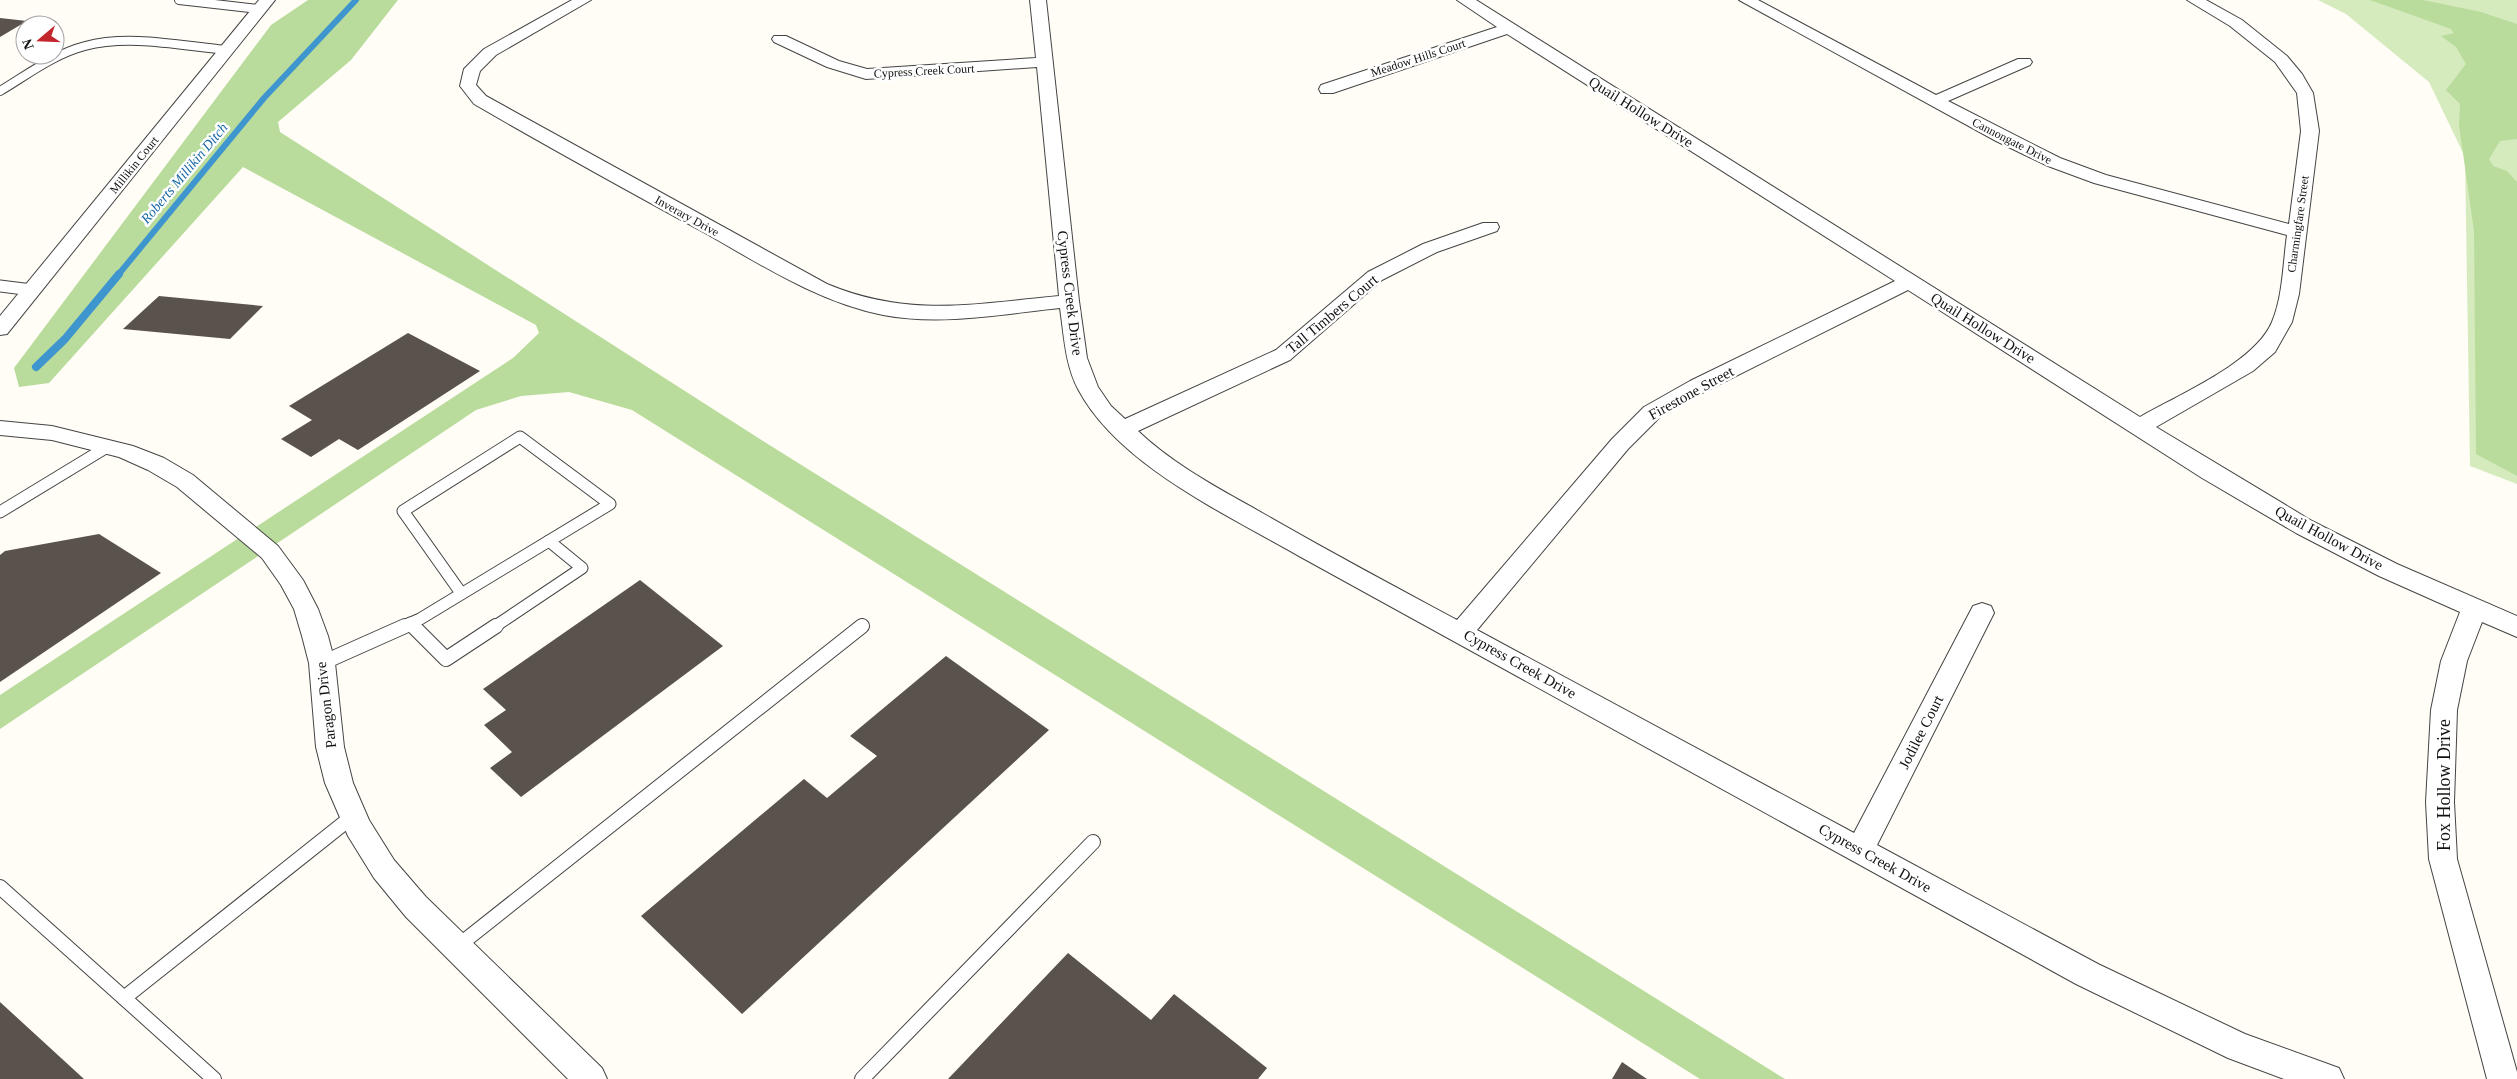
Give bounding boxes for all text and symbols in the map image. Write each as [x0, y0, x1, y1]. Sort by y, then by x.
north arrow [15, 15, 65, 65]
street label: Meadow Hills Court [1369, 36, 1468, 80]
text: N [19, 37, 37, 51]
street label: Cypress Creek Court [873, 61, 975, 81]
street label: Quail Hollow Drive [1586, 73, 1696, 151]
street label: Cannongate Drive [1970, 115, 2054, 167]
water label: Roberts Millikin Ditch [138, 120, 231, 227]
street label: Millikin Court [107, 133, 162, 196]
street label: Charmingfare Street [2284, 174, 2312, 273]
street label: Inverary Drive [653, 193, 721, 239]
street label: Cypress Creek Drive [1054, 230, 1086, 357]
street label: Tall Timbers Court [1283, 271, 1381, 357]
street label: Quail Hollow Drive [1928, 289, 2038, 367]
street label: Firestone Street [1646, 363, 1737, 423]
street label: Quail Hollow Drive [2272, 503, 2386, 573]
street label: Cypress Creek Drive [1461, 627, 1579, 702]
street label: Paragon Drive [313, 660, 339, 749]
street label: Jodilee Court [1896, 692, 1947, 771]
street label: Fox Hollow Drive [2434, 719, 2454, 851]
street label: Cypress Creek Drive [1816, 821, 1934, 896]

